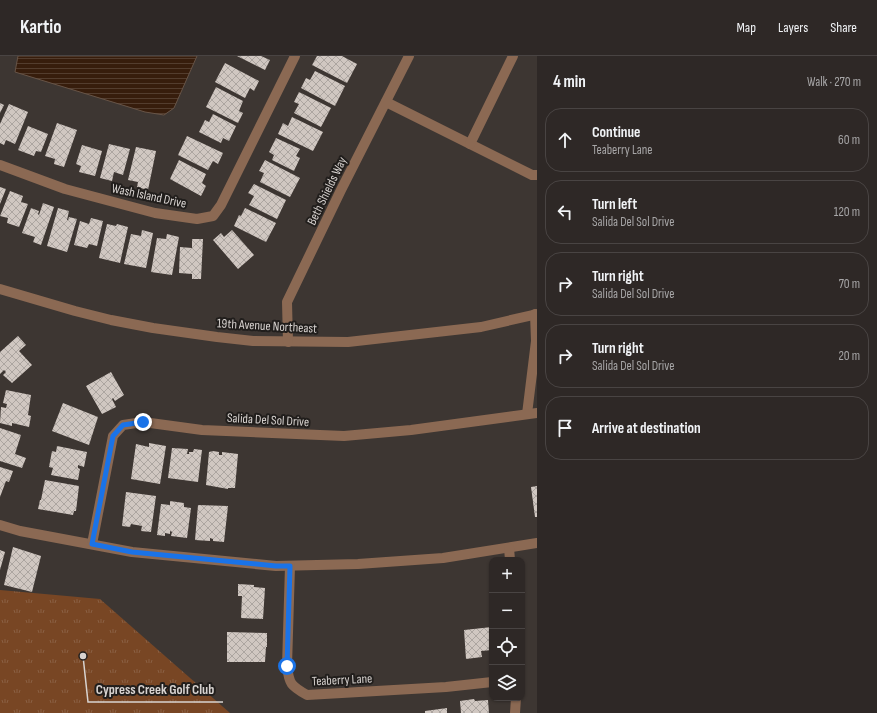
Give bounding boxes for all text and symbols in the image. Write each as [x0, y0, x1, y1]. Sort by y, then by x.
text: Kartio [20, 16, 62, 39]
text: Map [736, 19, 756, 36]
text: Layers [778, 19, 808, 36]
text: Share [830, 19, 857, 36]
text: 4 min [553, 72, 586, 92]
text: Walk · 270 m [807, 74, 861, 90]
text: Continue [592, 123, 641, 142]
icon: ahead [554, 129, 576, 151]
text: 60 m [838, 132, 860, 148]
text: Teaberry Lane [592, 142, 653, 158]
street label: Beth Shields Way [304, 154, 350, 228]
street label: Wash Island Drive [110, 180, 188, 212]
text: Turn left [592, 195, 637, 214]
icon: left [554, 201, 576, 223]
text: 120 m [834, 204, 860, 220]
text: Salida Del Sol Drive [592, 214, 674, 230]
text: Turn right [592, 267, 644, 286]
icon: right [554, 273, 576, 295]
text: 70 m [839, 276, 860, 292]
text: Salida Del Sol Drive [592, 286, 674, 302]
street label: 19th Avenue Northeast [217, 315, 317, 337]
text: Turn right [592, 339, 644, 358]
icon: right [554, 345, 576, 367]
text: 20 m [838, 348, 860, 364]
text: Salida Del Sol Drive [592, 358, 674, 374]
street label: Salida Del Sol Drive [226, 410, 310, 430]
route end [134, 413, 152, 431]
icon: arrive [554, 417, 576, 439]
text: Arrive at destination [592, 419, 701, 438]
map controls [489, 557, 525, 701]
button: + [489, 557, 525, 593]
button: − [489, 593, 525, 629]
button: locate [489, 629, 525, 665]
route start [278, 657, 296, 675]
button: layers [489, 665, 525, 701]
street label: Teaberry Lane [311, 670, 373, 690]
callout: Cypress Creek Golf Club [88, 676, 223, 702]
text: Cypress Creek Golf Club [96, 681, 214, 698]

